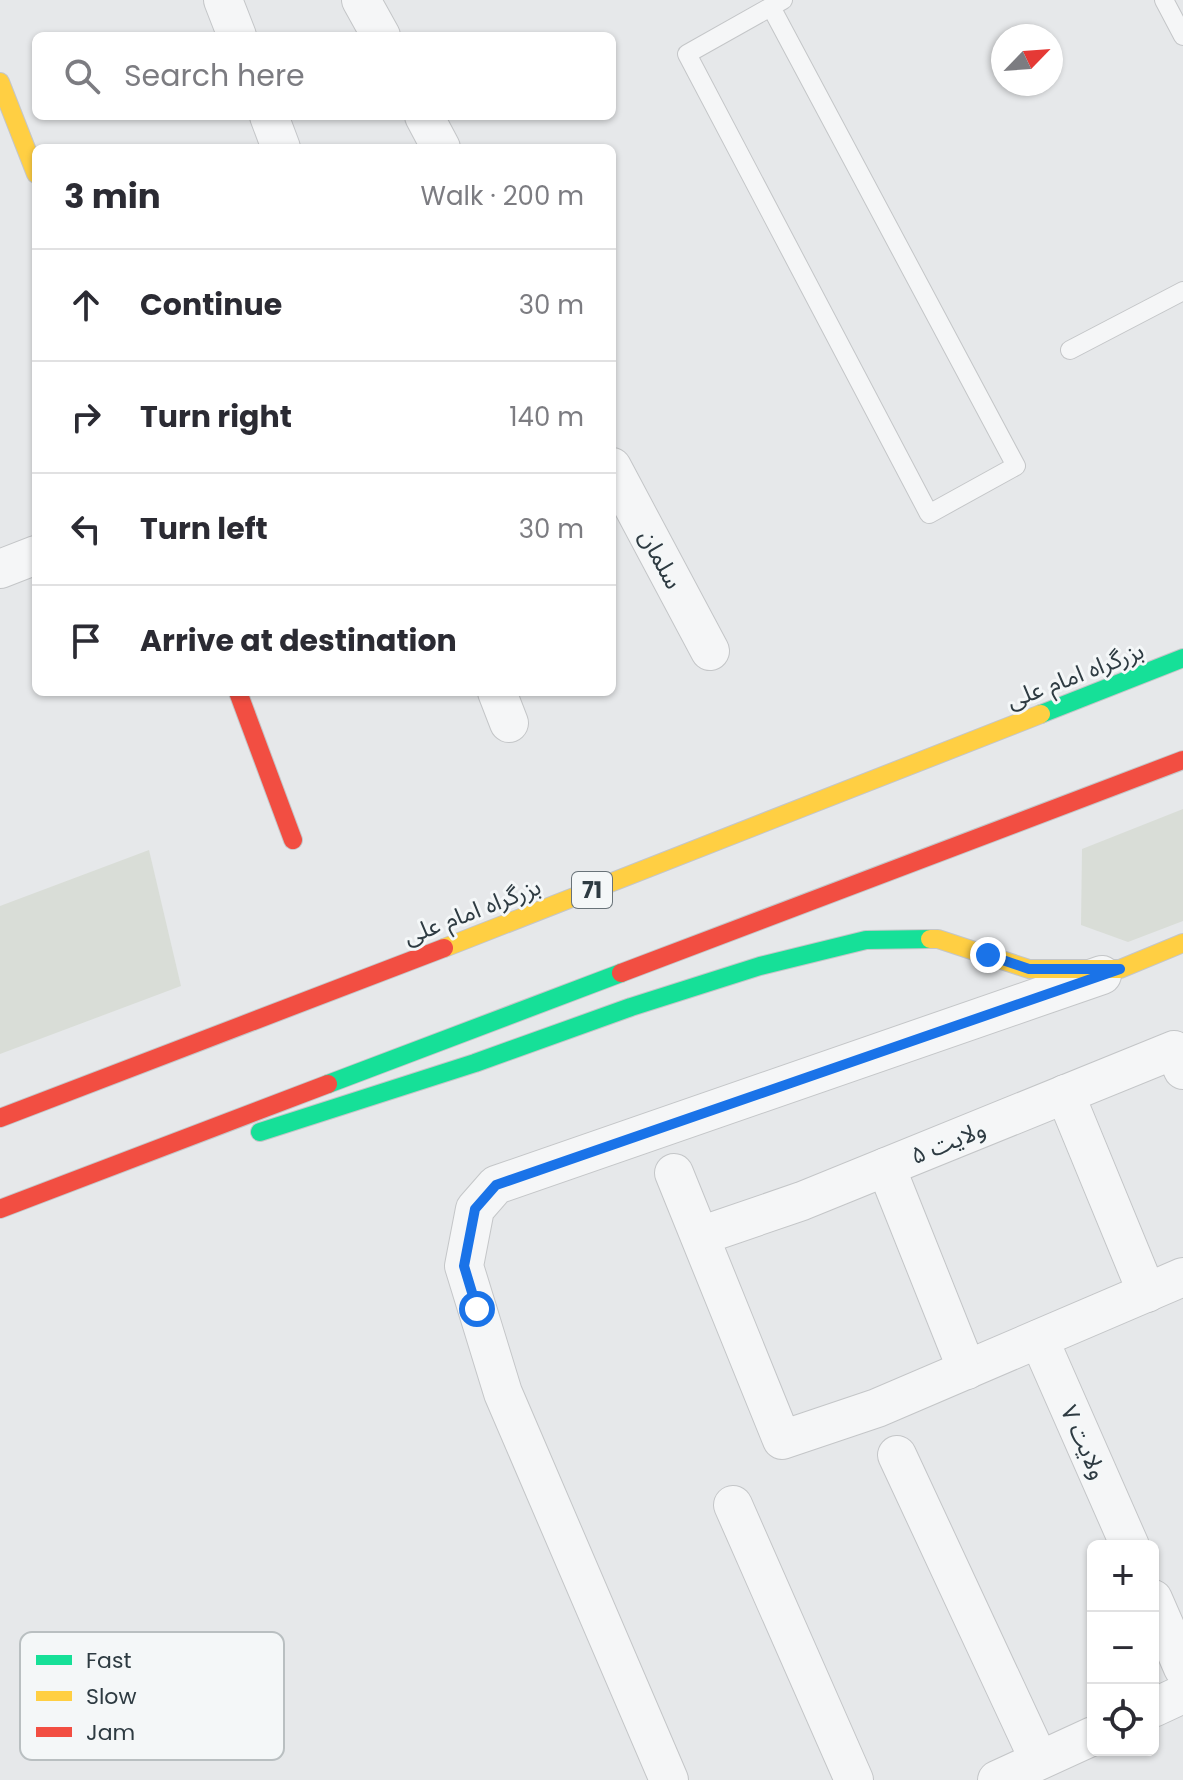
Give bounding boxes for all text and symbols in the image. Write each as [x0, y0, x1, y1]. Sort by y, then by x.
north arrow [991, 24, 1063, 96]
search box [32, 32, 616, 120]
icon: search [60, 54, 104, 98]
text: Search here [124, 54, 305, 97]
text: 3 min [64, 172, 161, 220]
text: Walk · 200 m [421, 178, 584, 214]
icon: ahead [64, 283, 108, 327]
text: Continue [140, 283, 282, 326]
text: 30 m [519, 287, 584, 323]
icon: right [64, 395, 108, 439]
text: Turn right [140, 395, 292, 438]
text: 140 m [509, 399, 584, 435]
icon: left [64, 507, 108, 551]
text: Turn left [140, 507, 268, 550]
text: 30 m [519, 511, 584, 547]
street label: سلمان [632, 523, 690, 595]
icon: arrive [64, 619, 108, 663]
text: Arrive at destination [140, 619, 457, 662]
street label: بزرگراه امام علی [1002, 634, 1149, 718]
street label: بزرگراه امام علی [399, 870, 546, 954]
road number: 71 [572, 872, 612, 908]
route end [970, 937, 1006, 973]
street label: ولایت ۵ [906, 1112, 990, 1172]
route start [459, 1291, 495, 1327]
street label: ولایت ۷ [1053, 1400, 1115, 1484]
map controls [1087, 1540, 1159, 1756]
button: + [1087, 1540, 1159, 1612]
button: − [1087, 1612, 1159, 1684]
legend [20, 1632, 284, 1760]
text: Fast [86, 1645, 131, 1676]
text: Slow [86, 1681, 136, 1712]
button: locate [1087, 1684, 1159, 1756]
text: Jam [86, 1717, 135, 1748]

